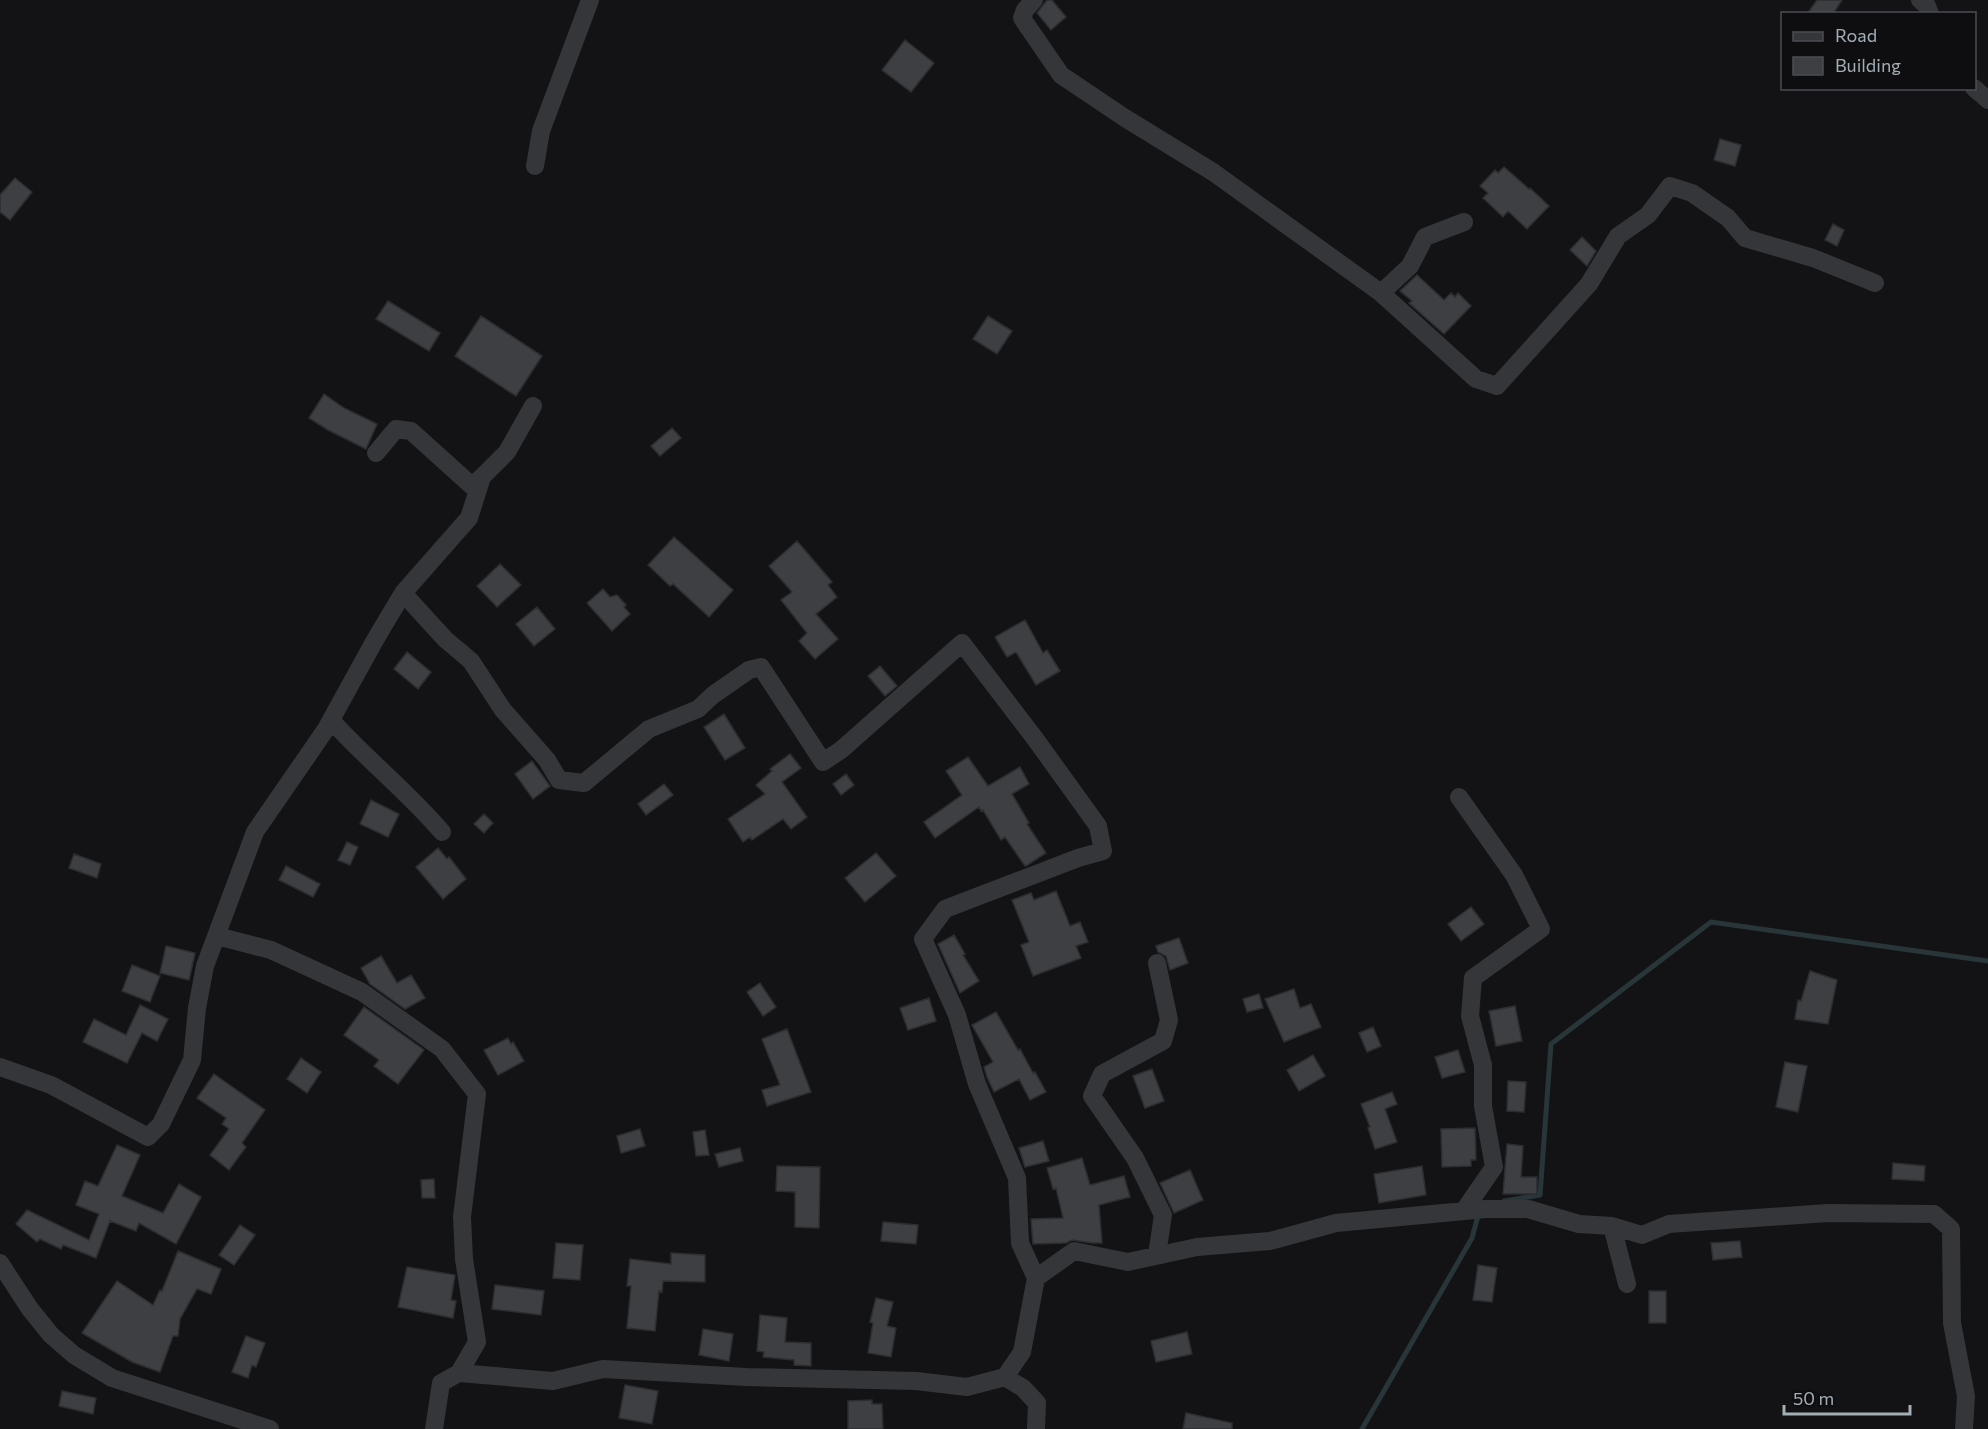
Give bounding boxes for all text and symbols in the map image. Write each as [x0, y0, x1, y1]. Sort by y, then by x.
legend [1781, 12, 1976, 90]
text: Road [1835, 24, 1877, 46]
text: Building [1835, 54, 1901, 76]
scale bar [1784, 1378, 1910, 1416]
text: 50 m [1793, 1387, 1834, 1409]

